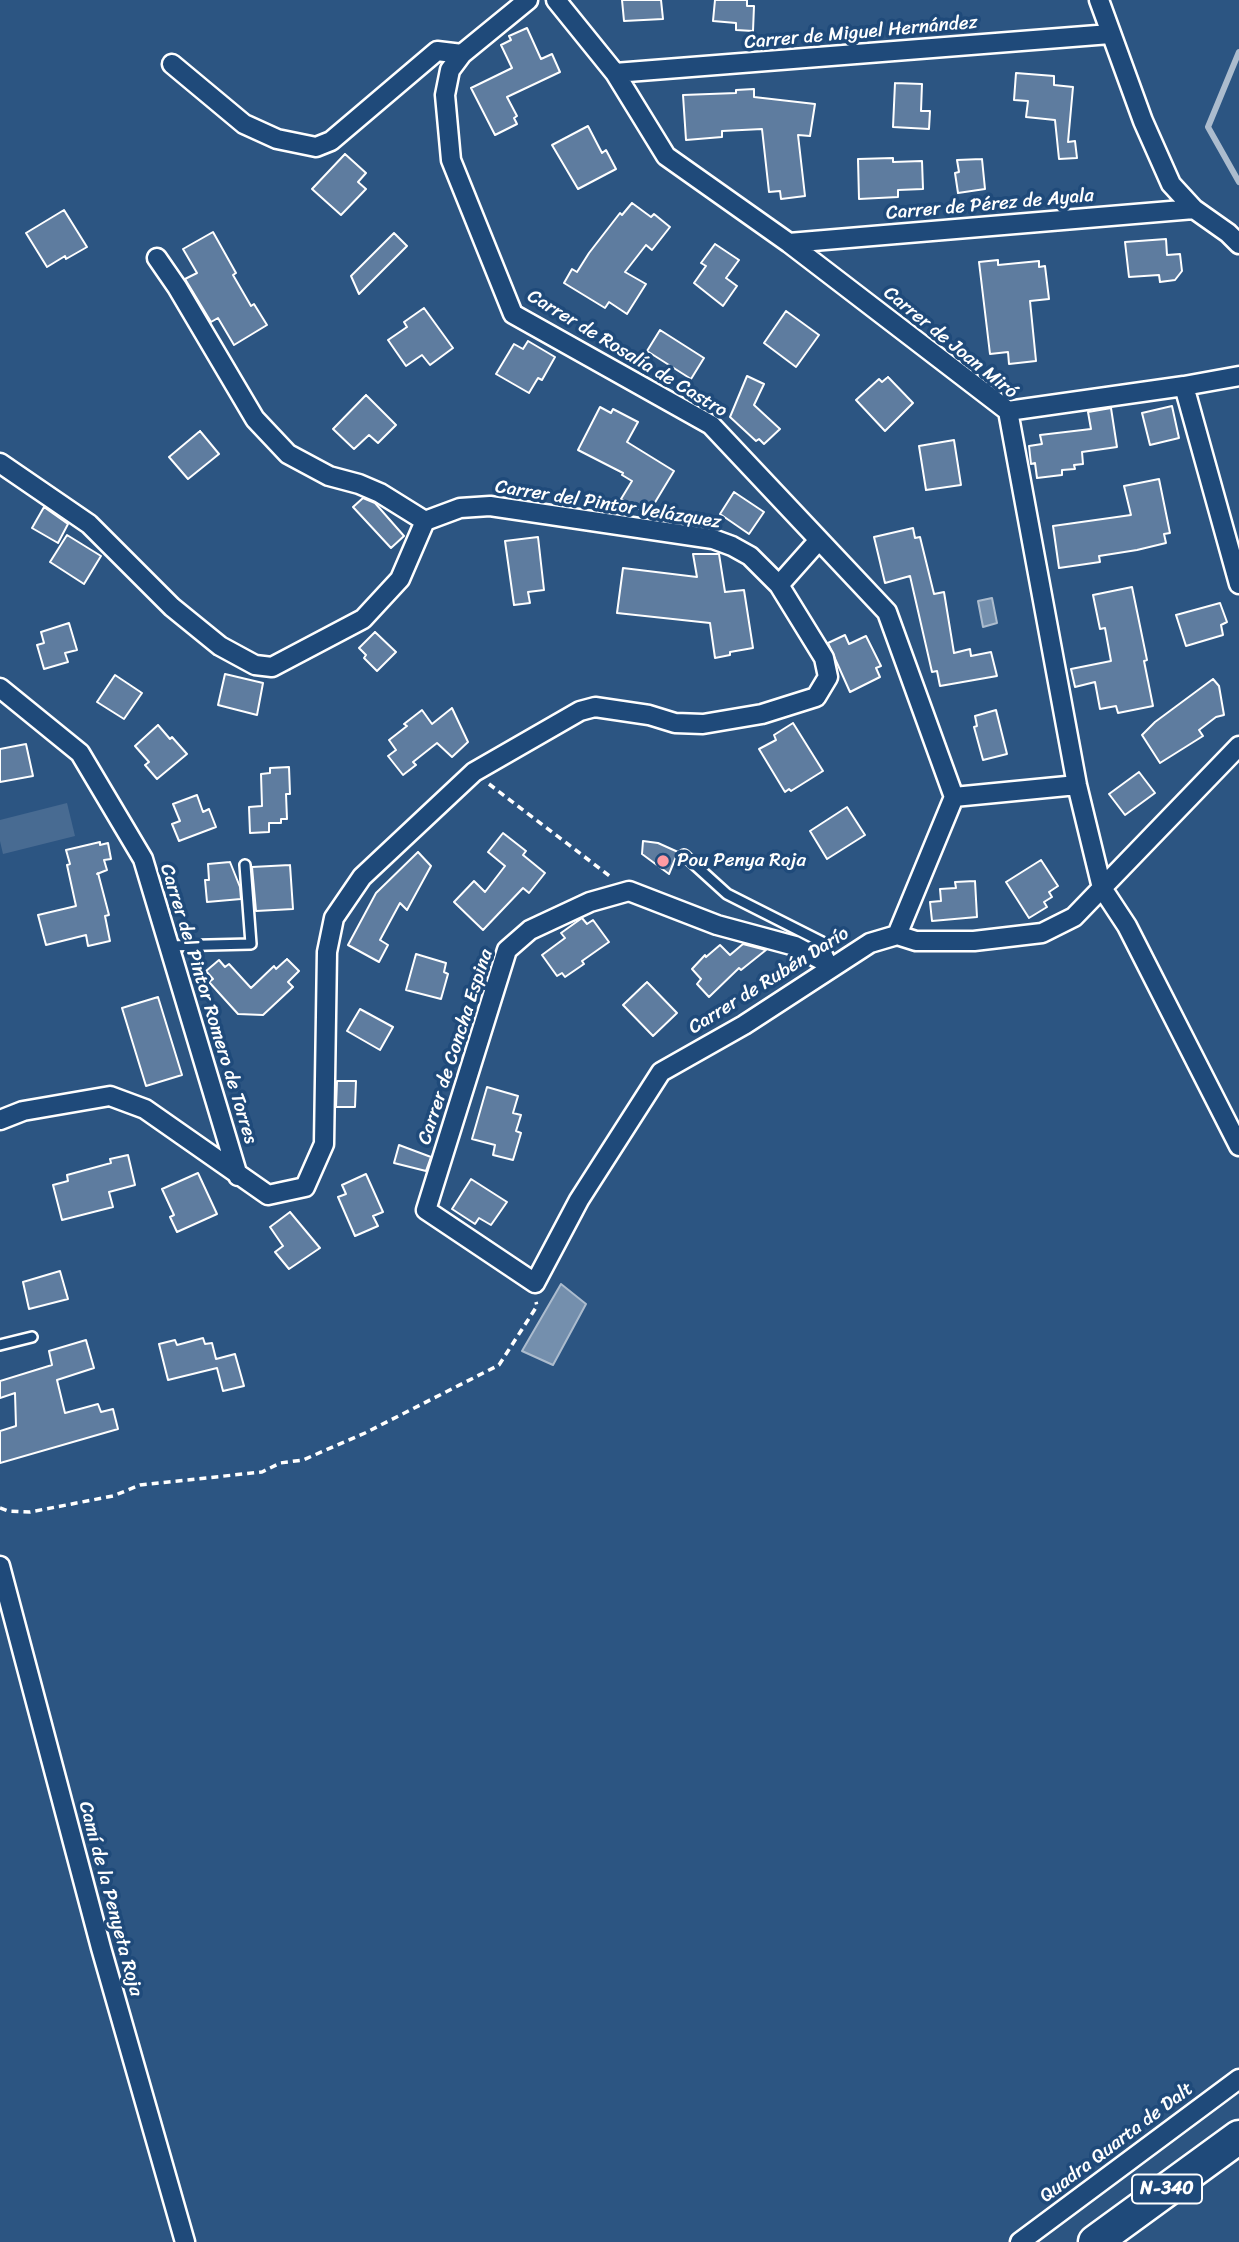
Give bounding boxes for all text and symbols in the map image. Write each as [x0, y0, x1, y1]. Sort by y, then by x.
street label: Carrer de Miguel Hernández [743, 11, 979, 55]
street label: Carrer de Pérez de Ayala [885, 185, 1095, 225]
street label: Carrer de Joan Miró [878, 282, 1022, 404]
street label: Carrer de Rosalía de Castro [523, 285, 731, 423]
street label: Carrer del Pintor Velázquez [493, 476, 723, 534]
place label: Pou Penya Roja [677, 850, 806, 872]
marker: Pou Penya Roja [655, 853, 671, 869]
street label: Carrer del Pintor Romero de Torres [155, 861, 261, 1147]
street label: Carrer de Rubén Darío [685, 922, 853, 1040]
street label: Carrer de Concha Espina [414, 946, 498, 1148]
street label: Camí de la Penyeta Roja [73, 1799, 147, 1999]
street label: Quadra Quarta de Dalt [1036, 2078, 1198, 2208]
road number: N-340 [1132, 2174, 1202, 2204]

